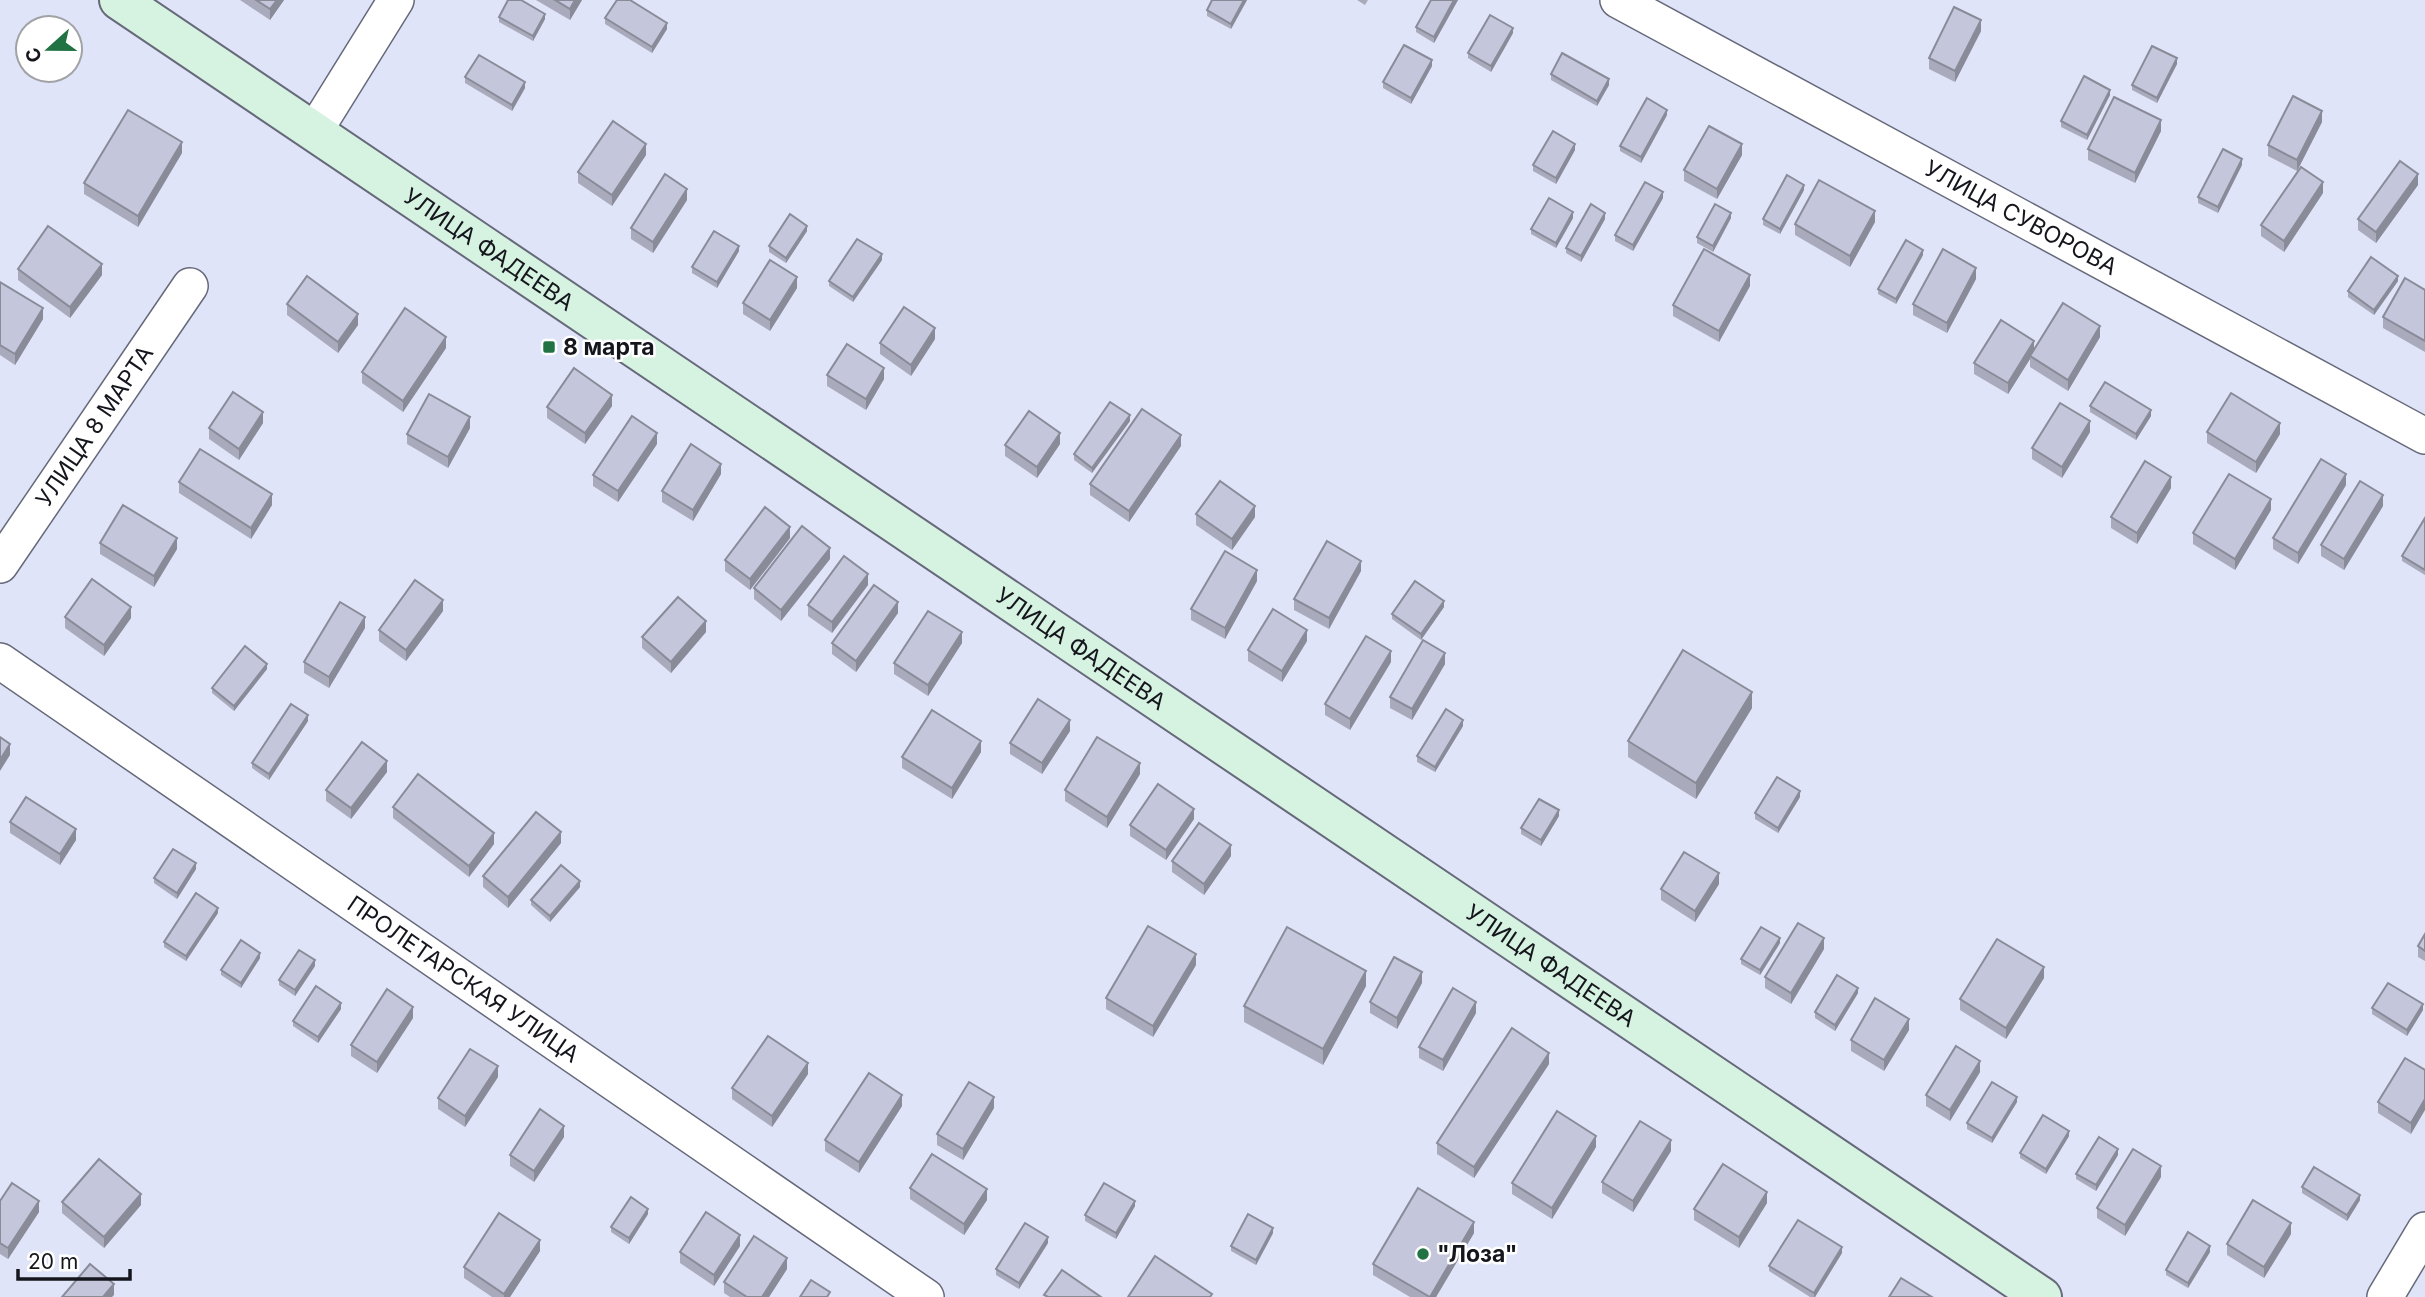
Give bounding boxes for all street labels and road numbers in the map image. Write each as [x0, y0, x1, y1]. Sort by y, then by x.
street label: УЛИЦА СУВОРОВА [1920, 154, 2122, 281]
street label: УЛИЦА ФАДЕЕВА [398, 182, 579, 317]
street label: УЛИЦА 8 МАРТА [30, 340, 159, 512]
street label: УЛИЦА ФАДЕЕВА [990, 581, 1171, 716]
street label: ПРОЛЕТАРСКАЯ УЛИЦА [342, 890, 585, 1069]
street label: УЛИЦА ФАДЕЕВА [1460, 898, 1641, 1033]

